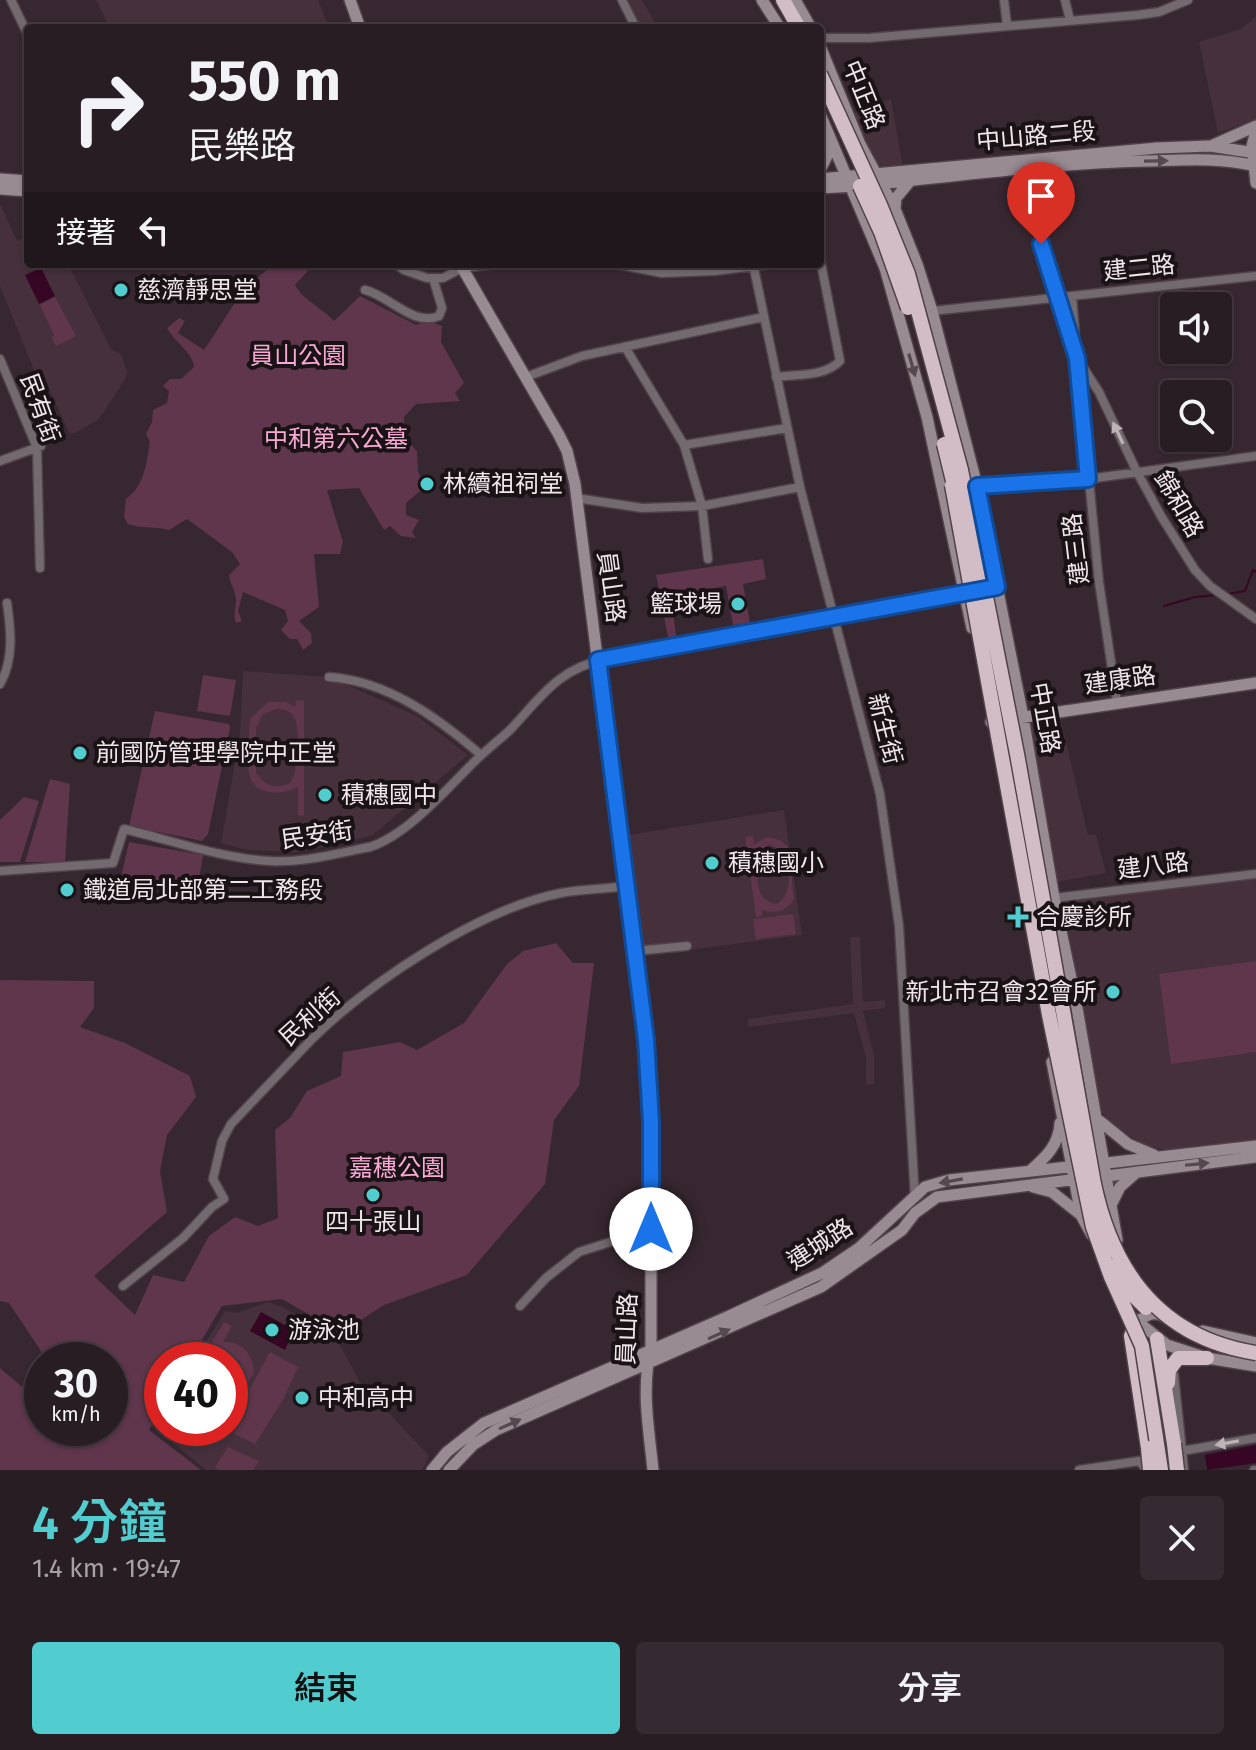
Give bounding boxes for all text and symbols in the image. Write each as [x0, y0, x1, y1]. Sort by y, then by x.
text: 550 m [188, 48, 341, 115]
icon: right [56, 56, 160, 160]
street label: 中正路 [838, 56, 890, 134]
street label: 中山路二段 [975, 117, 1097, 155]
text: 民樂路 [188, 124, 296, 168]
one-way arrow [1144, 154, 1169, 167]
pin [1007, 162, 1075, 244]
icon: arrive [1019, 174, 1063, 218]
icon: left [132, 208, 176, 252]
text: 接著 [56, 215, 116, 251]
street label: 建二路 [1102, 250, 1176, 286]
place label: 慈濟靜思堂 [137, 276, 257, 304]
marker: 慈濟靜思堂 [112, 281, 130, 299]
map controls [1160, 292, 1232, 452]
button: sound [1160, 292, 1232, 364]
park label: 員山公園 [250, 342, 346, 370]
one-way arrow [906, 354, 919, 378]
street label: 民有街 [15, 369, 65, 447]
button: search [1160, 380, 1232, 452]
one-way arrow [1111, 421, 1125, 444]
park label: 中和第六公墓 [264, 425, 408, 453]
street label: 錦和路 [1149, 466, 1209, 542]
place label: 林續祖祠堂 [443, 470, 563, 498]
marker: 林續祖祠堂 [418, 475, 436, 493]
street label: 建三路 [1058, 512, 1094, 586]
street label: 員山路 [592, 549, 630, 625]
place label: 籃球場 [650, 590, 722, 618]
marker: 籃球場 [729, 595, 747, 613]
street label: 建康路 [1082, 661, 1158, 699]
street label: 中正路 [1025, 680, 1065, 756]
street label: 新生街 [863, 691, 907, 767]
place label: 前國防管理學院中正堂 [96, 739, 336, 767]
marker: 前國防管理學院中正堂 [71, 744, 89, 762]
place label: 積穗國中 [341, 781, 437, 809]
marker: 積穗國中 [316, 786, 334, 804]
street label: 民安街 [279, 816, 355, 854]
street label: 建八路 [1116, 848, 1190, 884]
place label: 積穗國小 [728, 849, 824, 877]
marker: 積穗國小 [703, 854, 721, 872]
place label: 鐵道局北部第二工務段 [83, 876, 323, 904]
marker: 鐵道局北部第二工務段 [58, 881, 76, 899]
place label: 合慶診所 [1036, 903, 1132, 931]
marker: 合慶診所 [1007, 906, 1029, 928]
place label: 新北市召會32會所 [905, 978, 1097, 1006]
street label: 民利街 [274, 983, 346, 1051]
marker: 新北市召會32會所 [1104, 983, 1122, 1001]
park label: 嘉穗公園 [349, 1154, 445, 1182]
one-way arrow [1185, 1158, 1210, 1171]
one-way arrow [938, 1175, 963, 1187]
marker: 四十張山 [364, 1186, 382, 1204]
position arrow [609, 1187, 693, 1271]
place label: 四十張山 [325, 1208, 421, 1236]
street label: 連城路 [782, 1213, 858, 1275]
street label: 員山路 [612, 1293, 642, 1365]
place label: 游泳池 [288, 1316, 360, 1344]
marker: 游泳池 [263, 1321, 281, 1339]
one-way arrow [707, 1328, 730, 1341]
speed limit sign: 40 [144, 1342, 248, 1446]
text: 30 [54, 1360, 98, 1408]
place label: 中和高中 [318, 1384, 414, 1412]
marker: 中和高中 [293, 1389, 311, 1407]
text: km/h [51, 1402, 101, 1426]
one-way arrow [498, 1417, 522, 1430]
one-way arrow [1215, 1437, 1240, 1449]
text: 4 分鐘 [32, 1494, 166, 1552]
button: close [1140, 1496, 1224, 1580]
text: 1.4 km · 19:47 [32, 1553, 181, 1584]
button: 結束 [32, 1642, 620, 1734]
button: 分享 [636, 1642, 1224, 1734]

